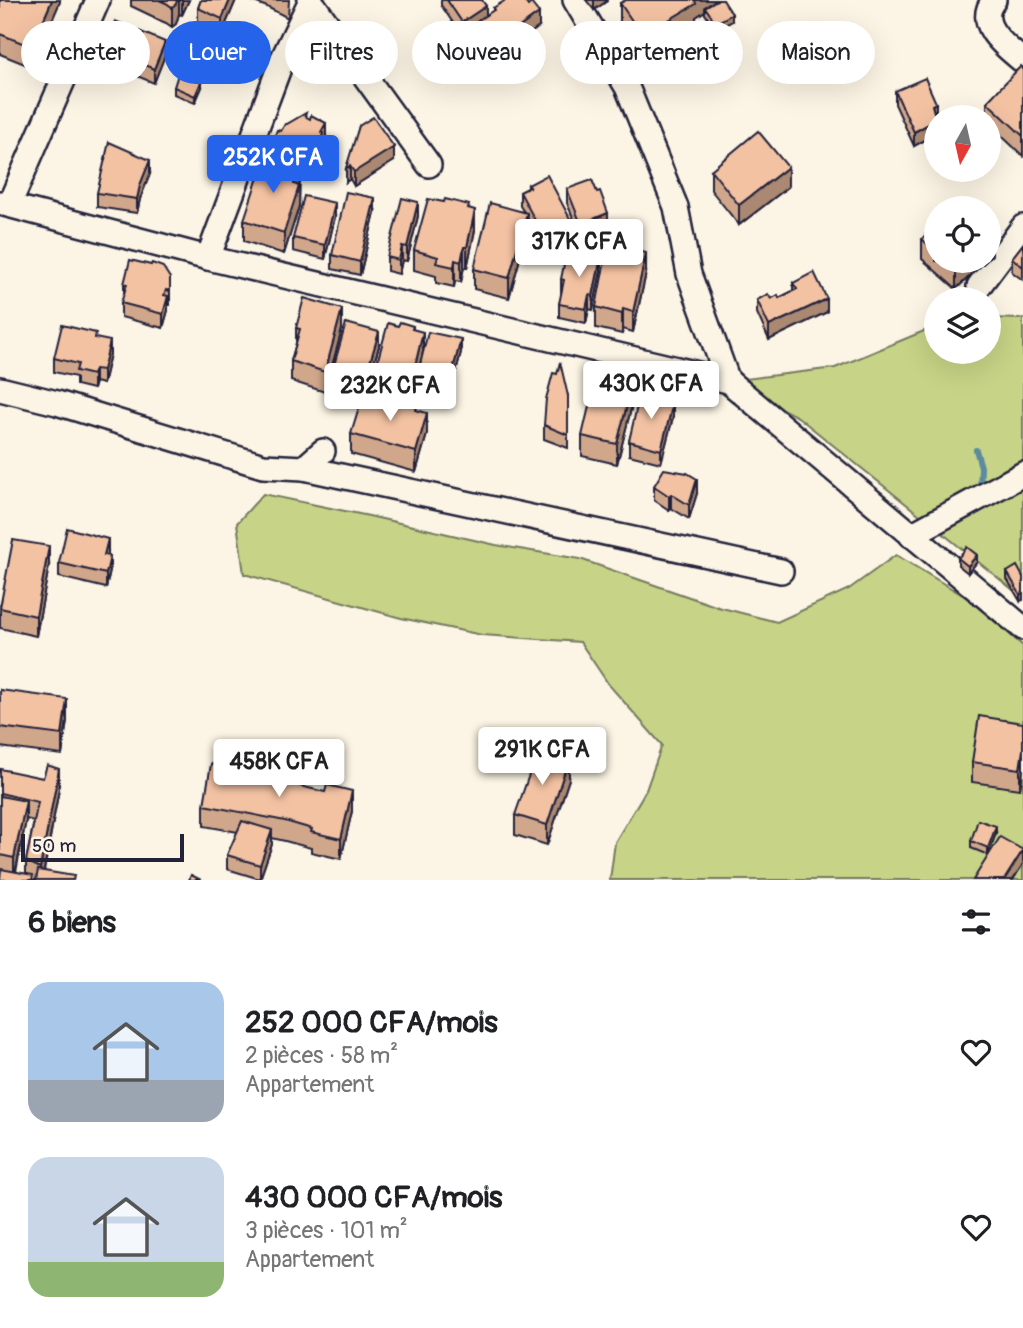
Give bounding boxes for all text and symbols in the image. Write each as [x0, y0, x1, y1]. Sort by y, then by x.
chip: Acheter [21, 21, 150, 84]
chip: Louer [164, 21, 271, 84]
chip: Filtres [285, 21, 398, 84]
chip: Nouveau [412, 21, 546, 84]
chip: Appartement [560, 21, 743, 84]
chip: Maison [757, 21, 875, 84]
north arrow [924, 105, 1001, 182]
map controls [924, 105, 1001, 364]
pin: 252K CFA [201, 136, 345, 195]
text: 252K CFA [223, 143, 323, 172]
button: locate [924, 196, 1001, 273]
pin: 317K CFA [507, 219, 651, 279]
text: 317K CFA [531, 227, 627, 256]
button: layers [924, 287, 1001, 364]
pin: 430K CFA [579, 362, 723, 421]
pin: 232K CFA [318, 364, 462, 423]
text: 430K CFA [599, 369, 703, 398]
text: 232K CFA [340, 371, 440, 400]
pin: 291K CFA [470, 728, 614, 787]
text: 291K CFA [494, 735, 590, 764]
pin: 458K CFA [207, 740, 351, 799]
text: 458K CFA [229, 747, 329, 776]
scale bar [21, 831, 184, 863]
text: 50 m [32, 834, 76, 858]
icon: filters [957, 903, 995, 941]
text: 6 biens [28, 904, 116, 941]
text: 252 000 CFA/mois [245, 1004, 498, 1041]
icon: home [84, 1010, 168, 1094]
icon: heart [957, 1033, 995, 1071]
text: 2 pièces · 58 m² [245, 1041, 398, 1070]
text: Appartement [245, 1070, 374, 1099]
text: 430 000 CFA/mois [245, 1179, 502, 1216]
icon: home [84, 1185, 168, 1269]
icon: heart [957, 1208, 995, 1246]
text: 3 pièces · 101 m² [245, 1216, 408, 1245]
text: Appartement [245, 1245, 374, 1274]

